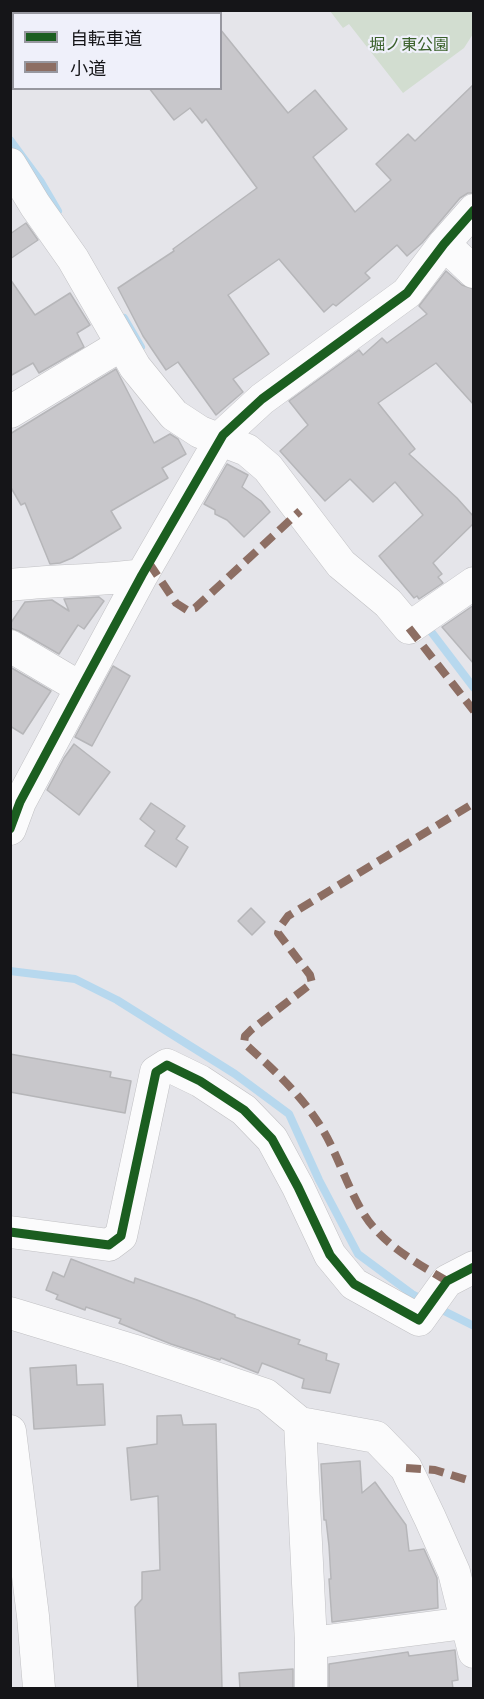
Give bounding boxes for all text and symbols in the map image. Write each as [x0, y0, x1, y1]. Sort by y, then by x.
legend [12, 12, 222, 90]
text: 自転車道 [70, 28, 142, 49]
park label: 堀ノ東公園 [369, 35, 449, 55]
text: 小道 [70, 58, 106, 79]

